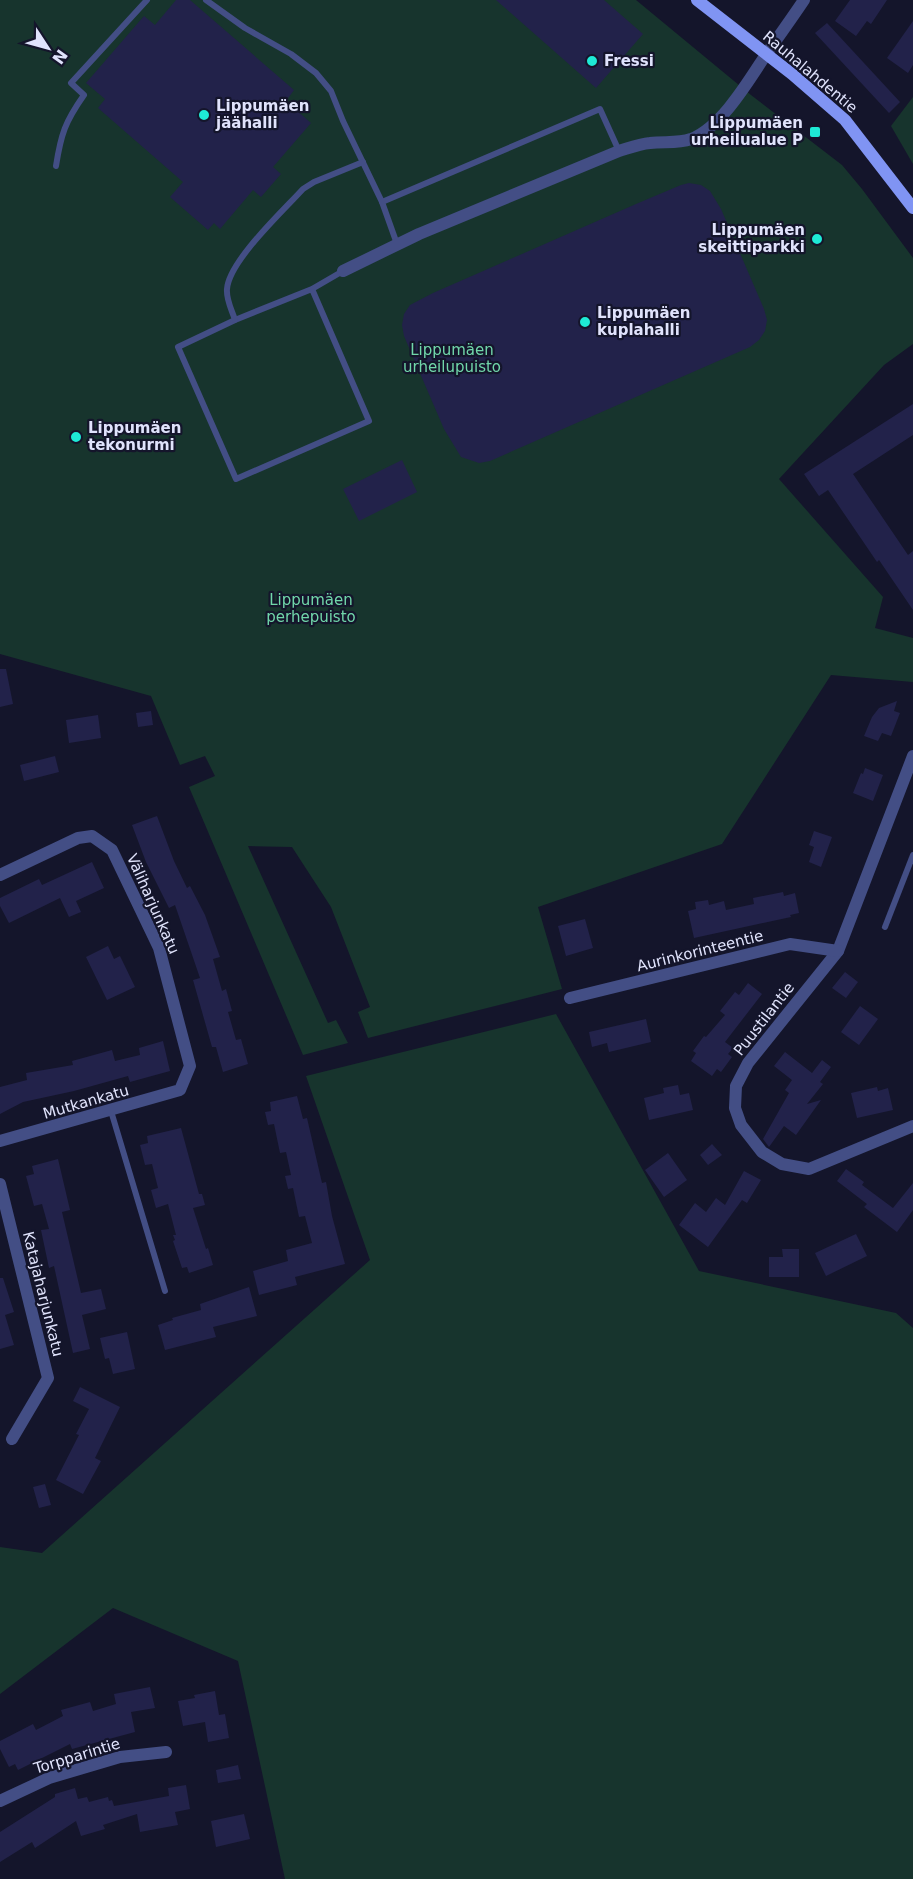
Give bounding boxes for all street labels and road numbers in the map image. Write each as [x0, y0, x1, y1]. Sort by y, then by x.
street label: Rauhalahdentie [759, 27, 861, 117]
street label: Väliharjunkatu [123, 851, 183, 957]
street label: Aurinkorinteentie [635, 927, 765, 975]
street label: Puustilantie [730, 979, 798, 1059]
street label: Mutkankatu [41, 1081, 131, 1123]
street label: Katajaharjunkatu [19, 1230, 67, 1358]
street label: Torpparintie [31, 1734, 122, 1778]

